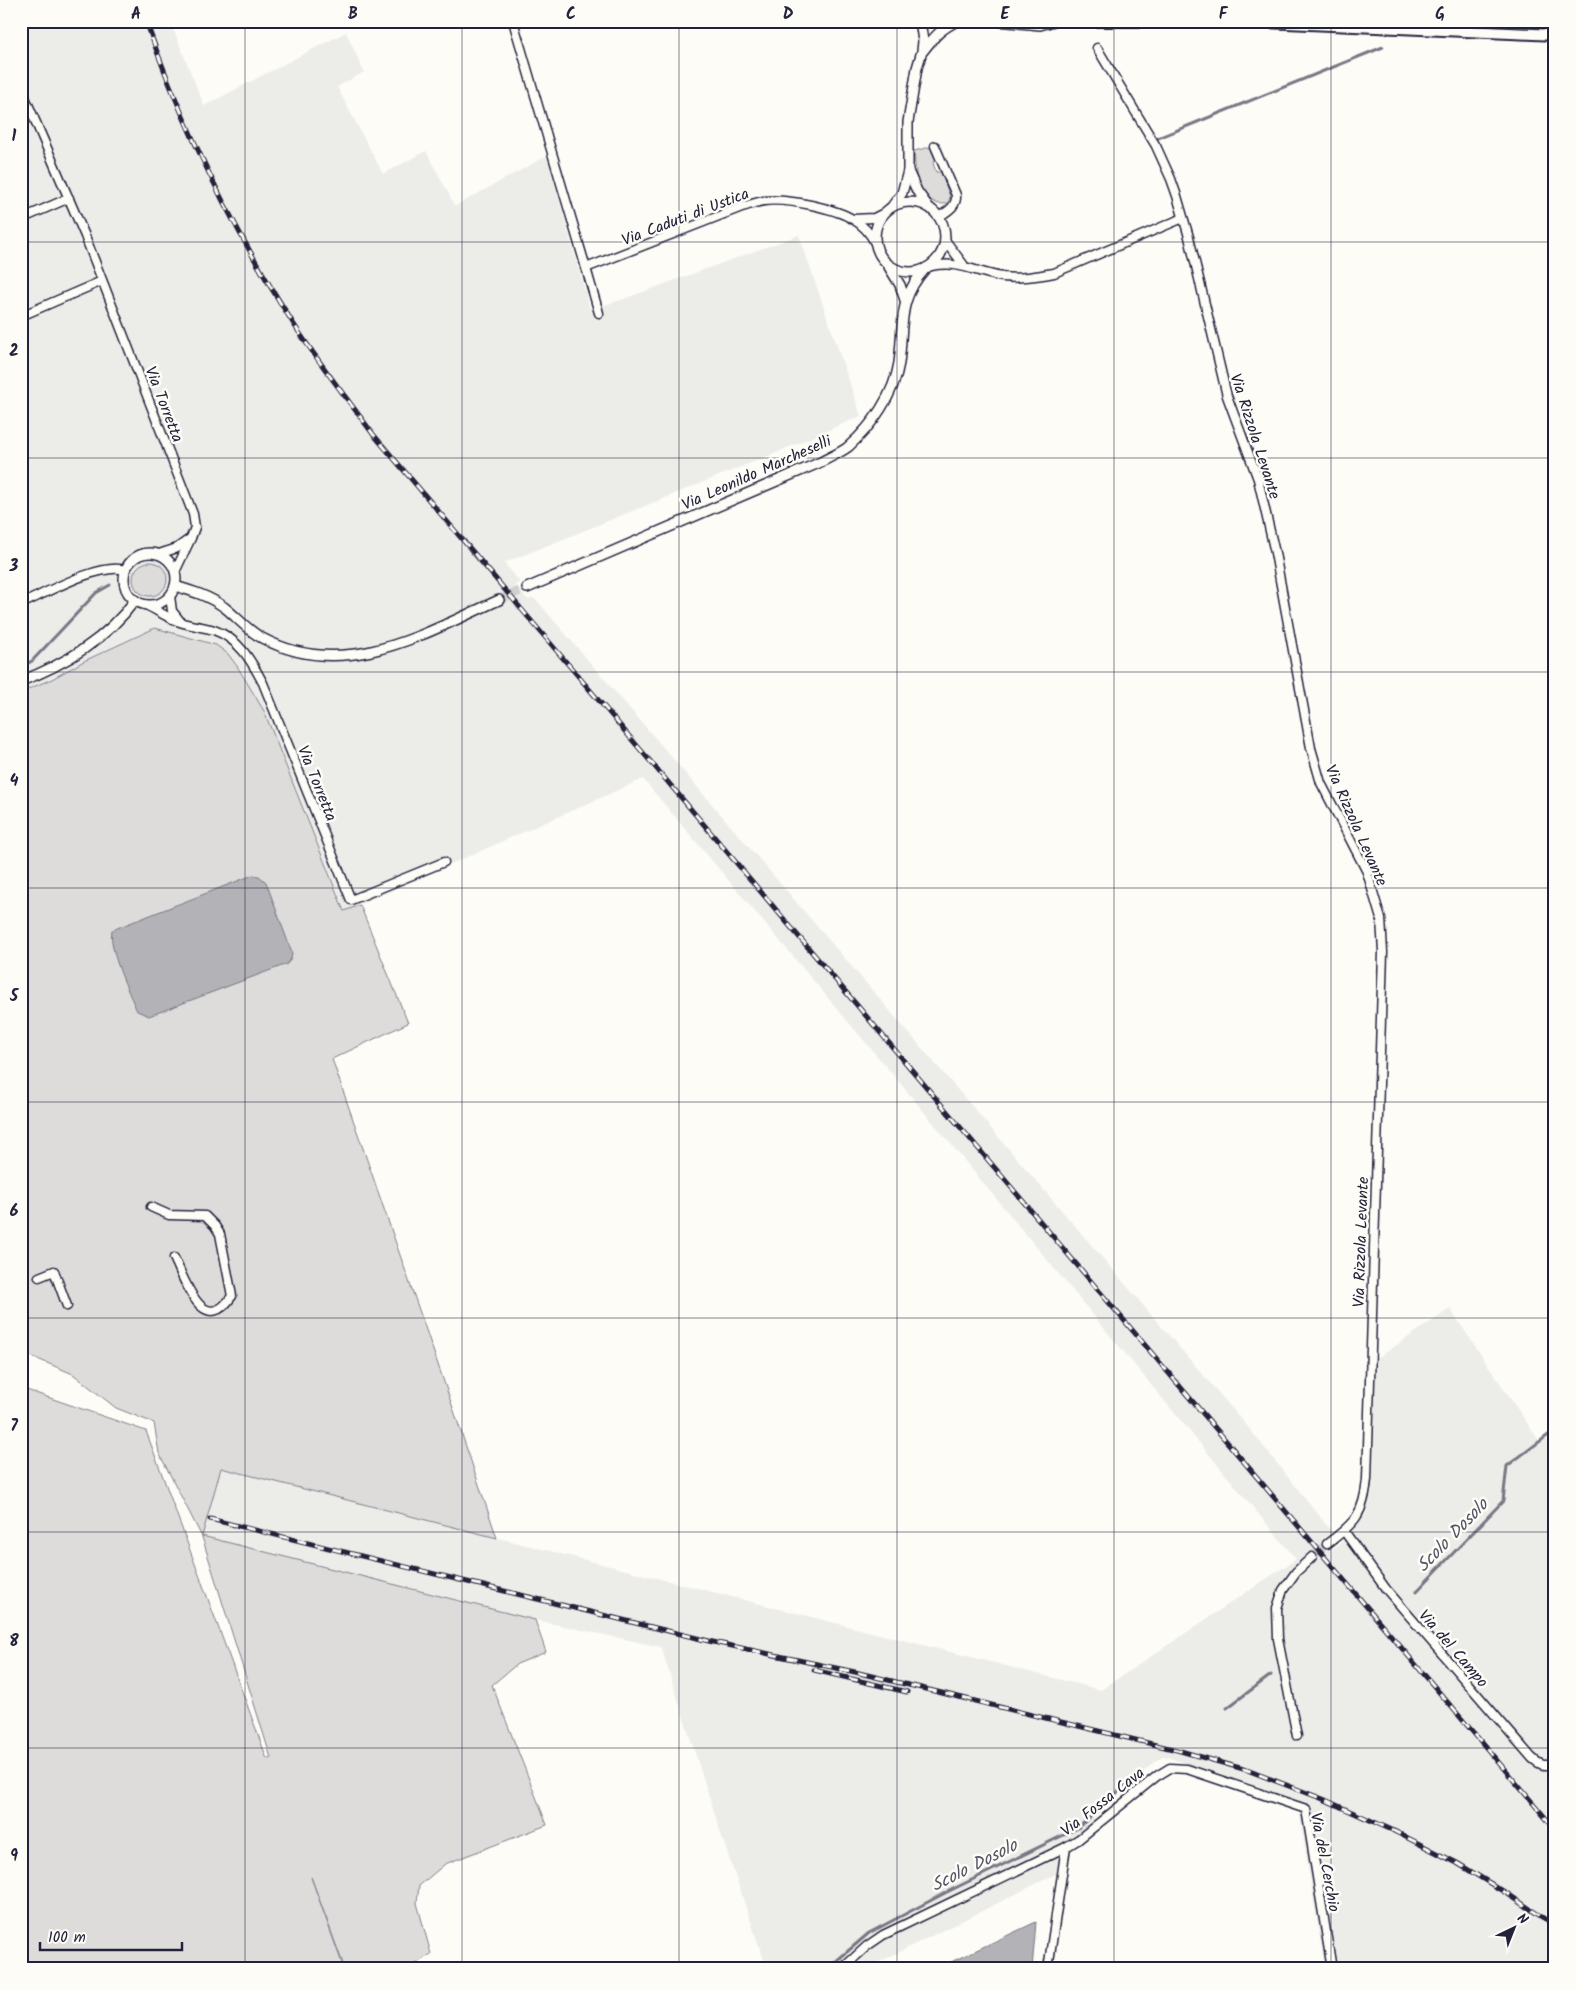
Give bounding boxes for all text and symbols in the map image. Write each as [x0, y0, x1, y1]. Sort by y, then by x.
text: A [131, 2, 141, 27]
text: B [348, 2, 358, 27]
text: C [566, 2, 576, 27]
text: D [783, 2, 794, 27]
text: E [1001, 2, 1011, 27]
text: F [1219, 2, 1229, 27]
text: G [1435, 2, 1445, 27]
text: 1 [12, 124, 17, 149]
street label: Via Caduti di Ustica [618, 182, 753, 253]
text: 2 [9, 339, 19, 364]
street label: Via Torretta [138, 363, 190, 446]
street label: Via Rizzola Levante [1222, 370, 1287, 502]
street label: Via Leonildo Marcheselli [678, 429, 836, 518]
text: 3 [9, 554, 19, 579]
street label: Via Torretta [290, 742, 343, 825]
street label: Via Rizzola Levante [1318, 761, 1394, 890]
text: 4 [10, 769, 19, 794]
text: 5 [9, 984, 20, 1009]
street label: Via Rizzola Levante [1347, 1176, 1376, 1308]
text: 6 [10, 1199, 19, 1224]
text: 7 [10, 1414, 18, 1439]
water label: Scolo Dosolo [1410, 1491, 1497, 1580]
street label: Via del Campo [1412, 1604, 1494, 1694]
text: 8 [9, 1629, 19, 1654]
street label: Via Fossa Cava [1056, 1761, 1150, 1843]
street label: Via del Cerchio [1303, 1811, 1346, 1914]
water label: Scolo Dosolo [926, 1831, 1025, 1901]
text: 9 [10, 1844, 18, 1869]
north arrow [1488, 1902, 1538, 1952]
text: N [1511, 1908, 1533, 1930]
scale bar [40, 1920, 182, 1952]
text: 100 m [48, 1926, 86, 1950]

